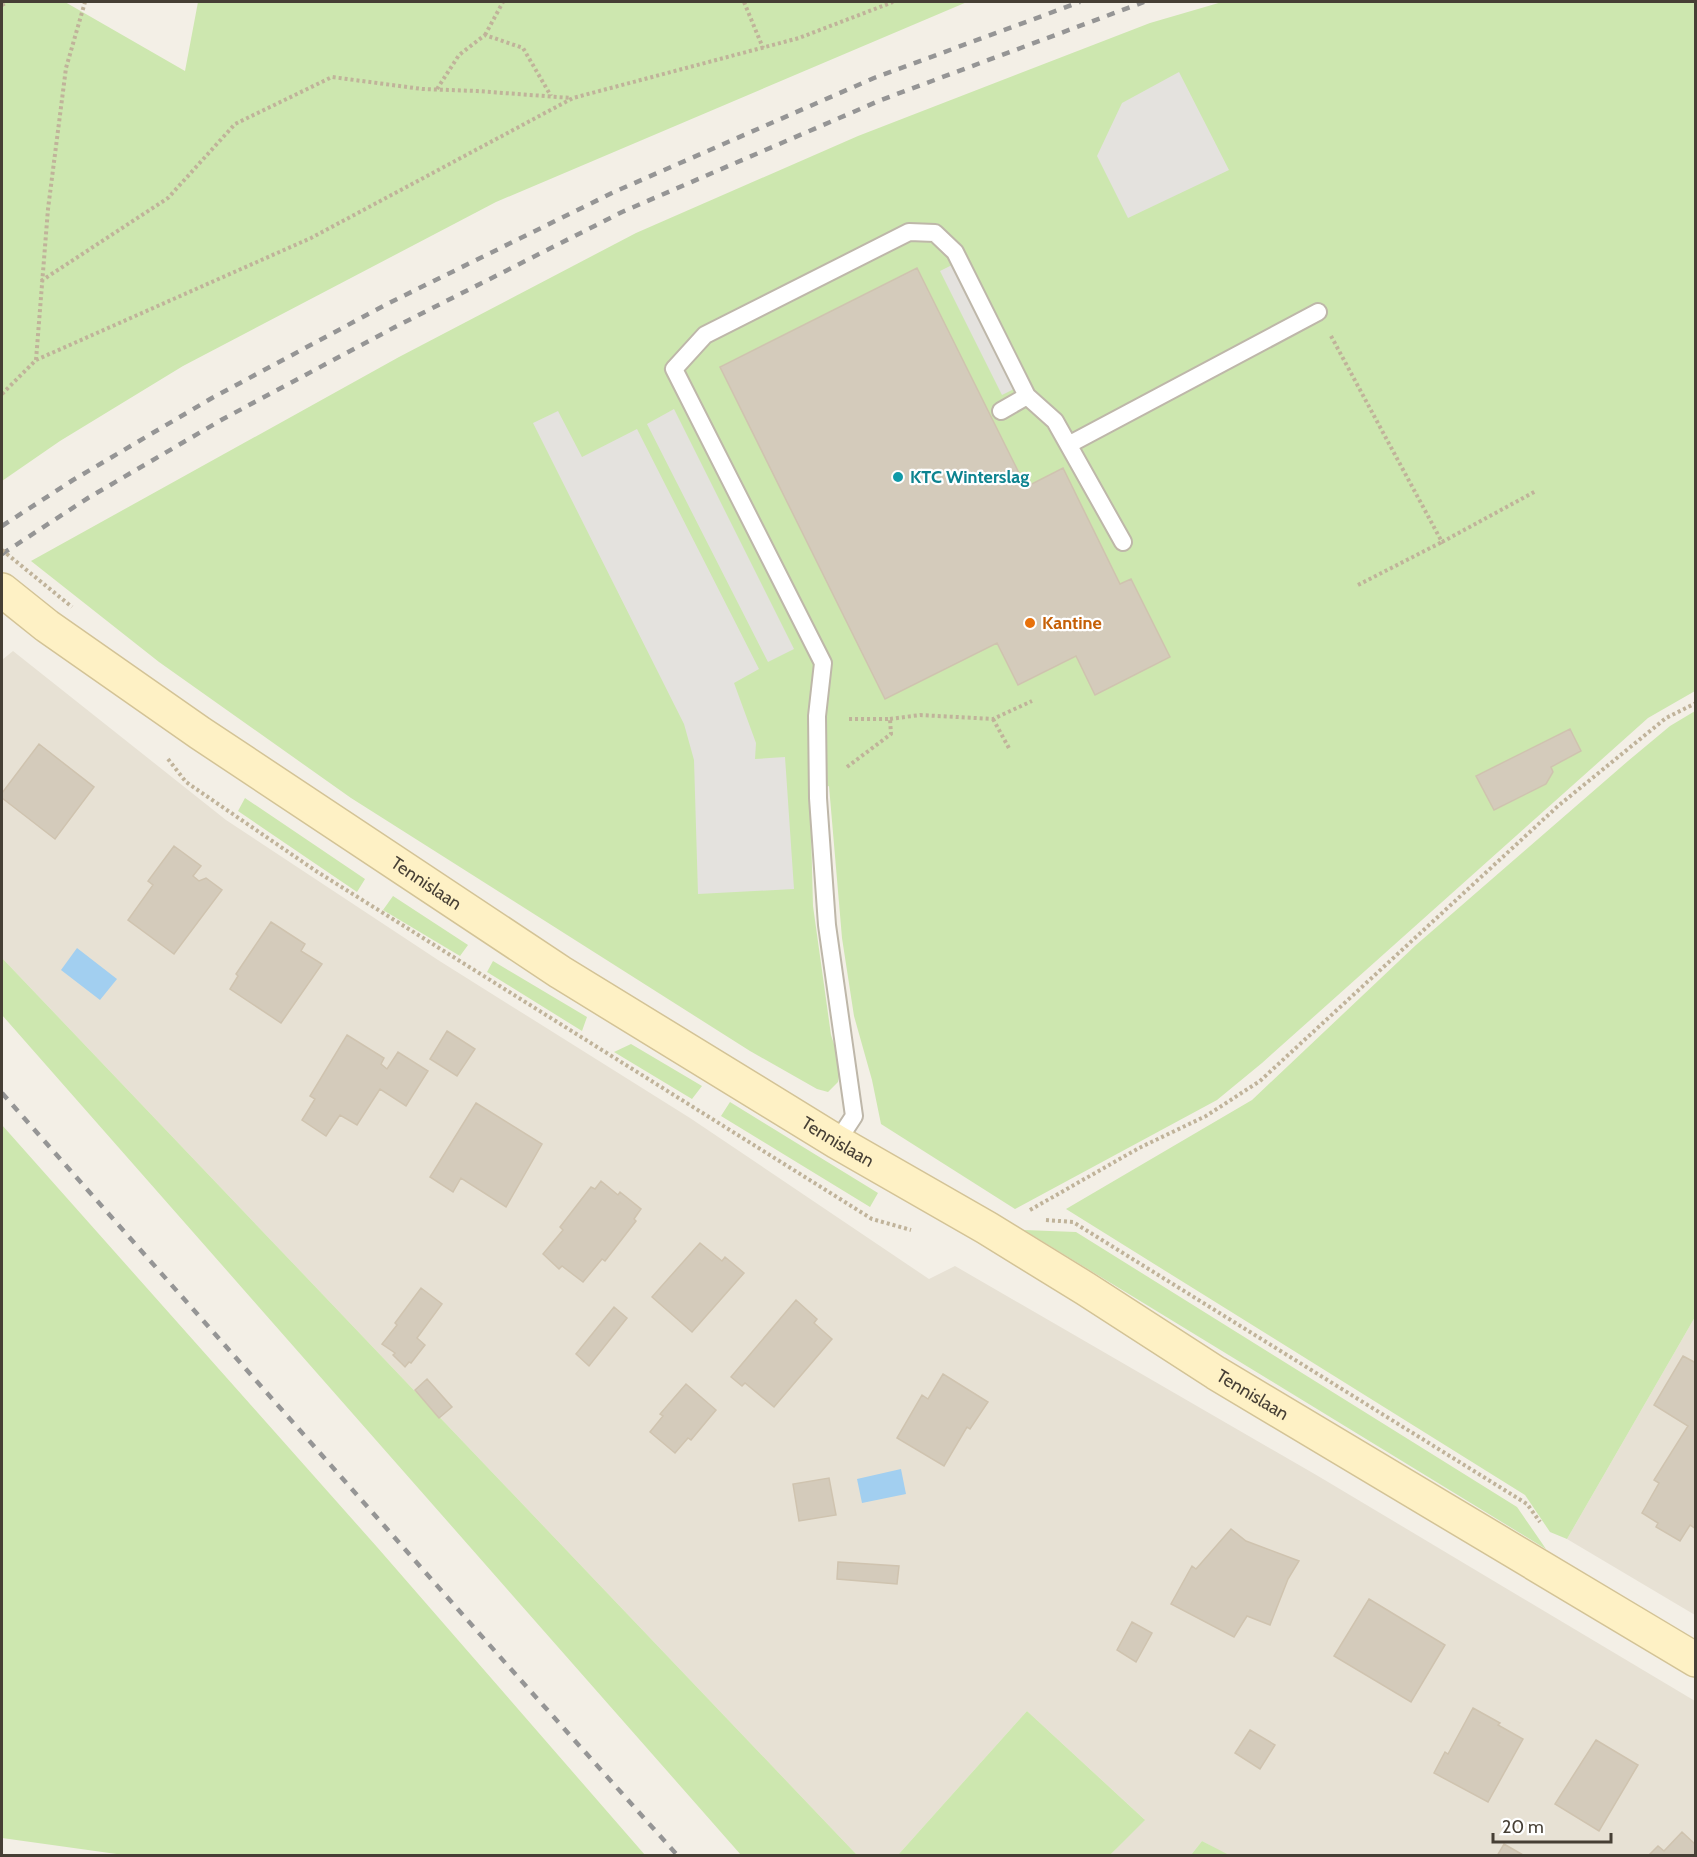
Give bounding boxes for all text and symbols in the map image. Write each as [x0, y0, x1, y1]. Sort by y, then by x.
place label: KTC Winterslag [910, 466, 1029, 488]
marker: KTC Winterslag [891, 470, 905, 484]
place label: Kantine [1042, 612, 1102, 634]
marker: Kantine [1023, 616, 1037, 630]
street label: Tennislaan [387, 852, 466, 915]
street label: Tennislaan [797, 1112, 878, 1172]
street label: Tennislaan [1212, 1365, 1293, 1425]
scale bar [1493, 1806, 1612, 1844]
text: 20 m [1502, 1816, 1544, 1838]

